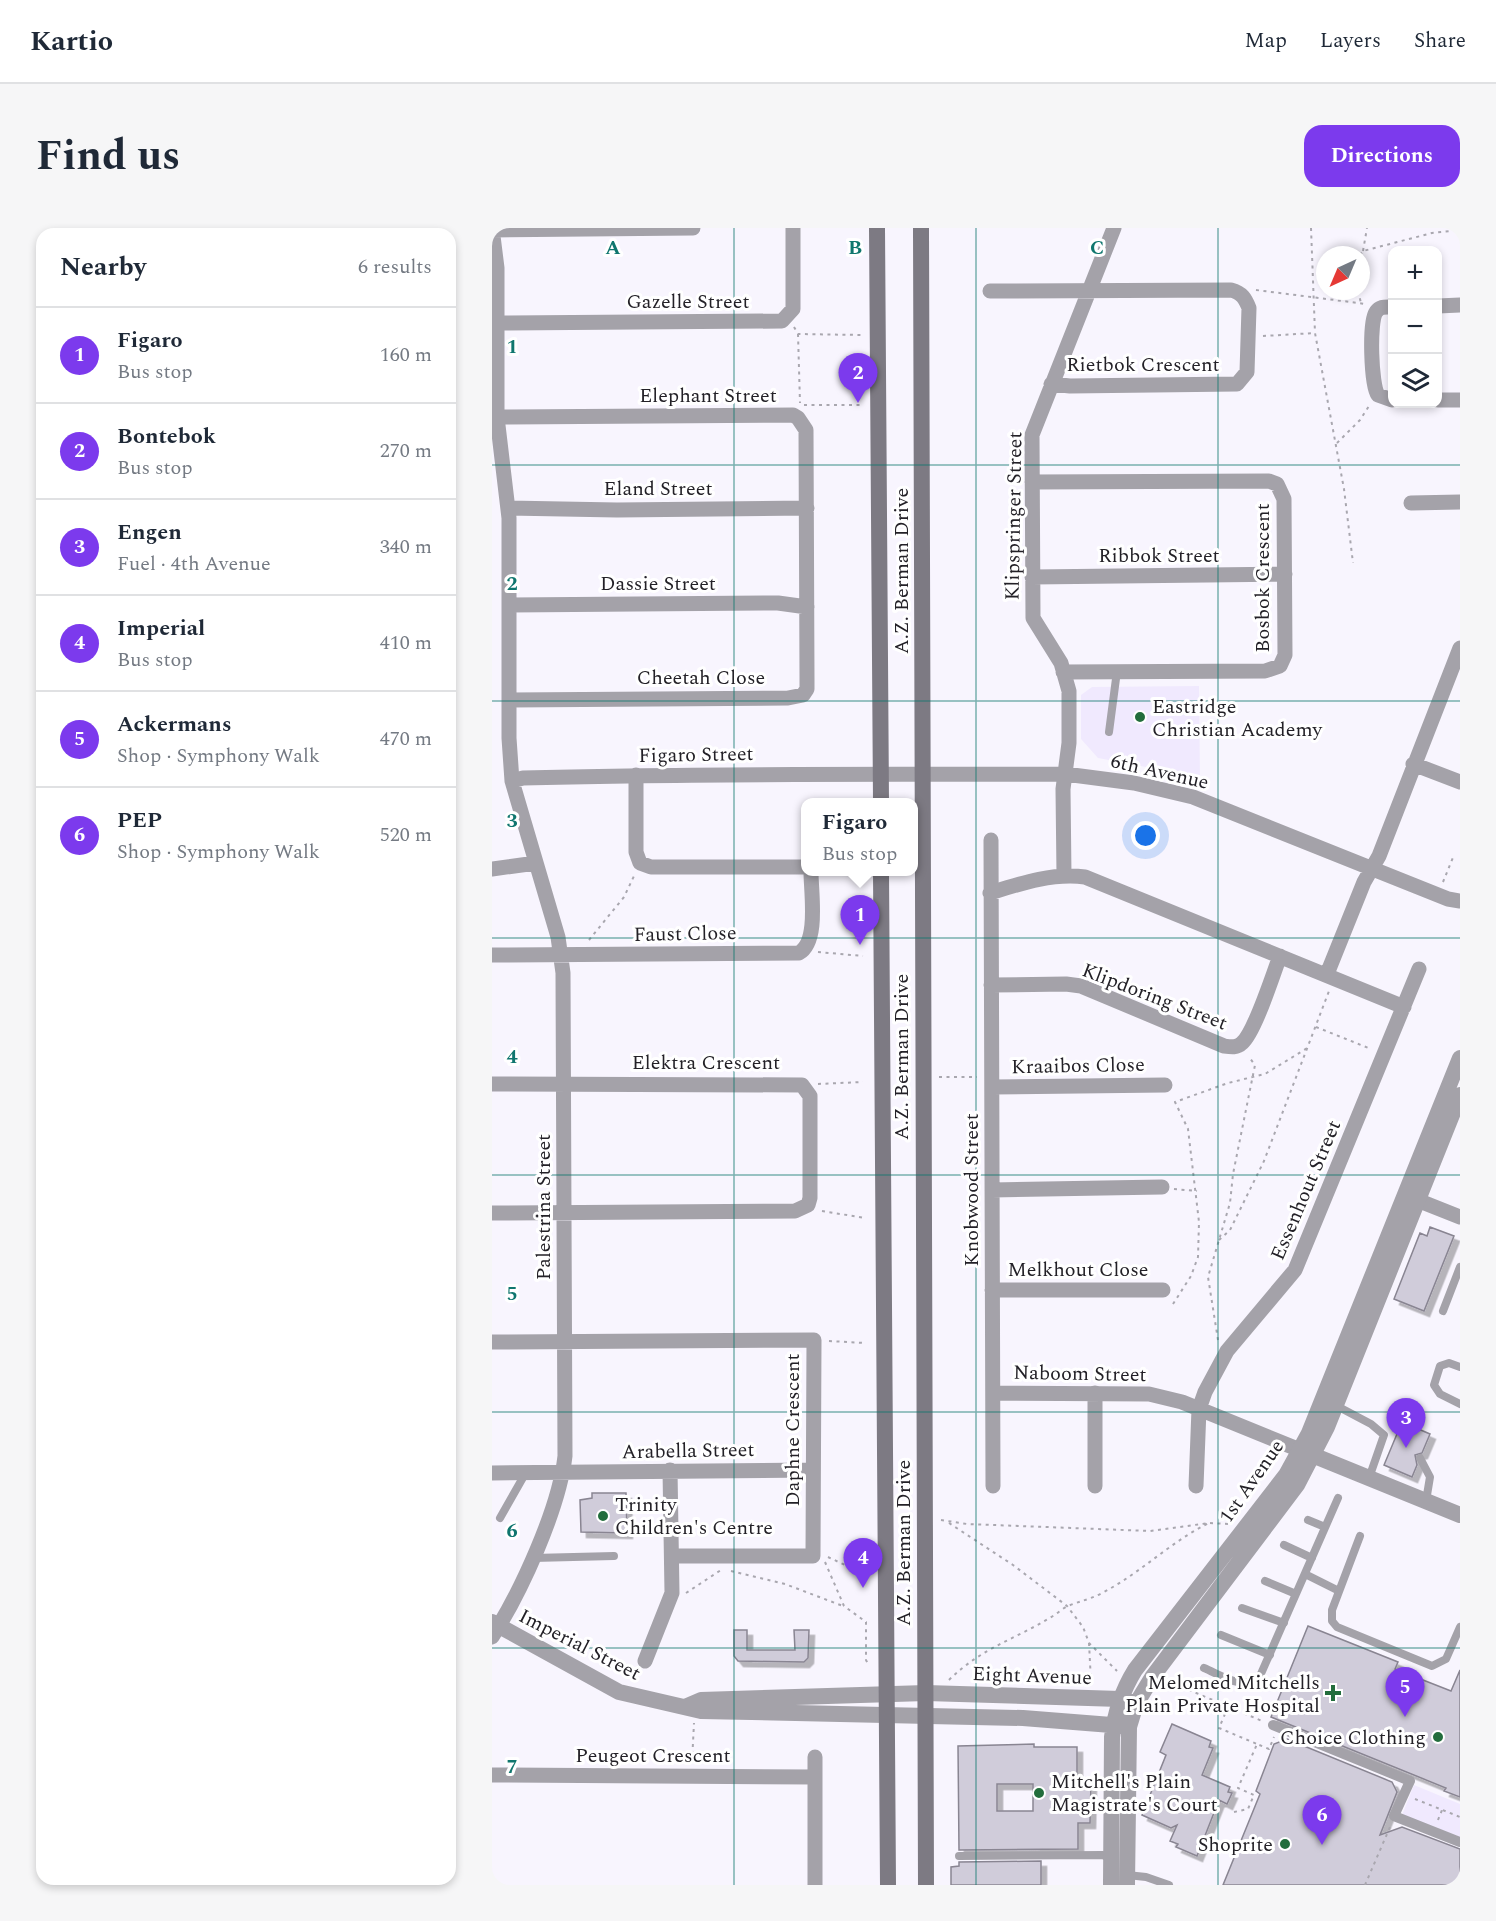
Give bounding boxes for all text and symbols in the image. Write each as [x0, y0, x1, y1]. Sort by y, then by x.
text: Kartio [30, 20, 113, 63]
text: Map [1245, 25, 1287, 57]
text: Layers [1320, 25, 1381, 57]
text: Share [1414, 25, 1466, 57]
text: Find us [36, 125, 180, 188]
button: Directions [1304, 125, 1460, 187]
text: A [605, 233, 621, 263]
text: B [848, 233, 862, 263]
text: C [1090, 233, 1104, 263]
north arrow [1316, 246, 1370, 300]
map controls [1388, 246, 1442, 408]
button: + [1388, 246, 1442, 300]
text: Nearby [60, 247, 146, 287]
text: 6 results [358, 252, 432, 282]
street label: Gazelle Street [627, 287, 749, 317]
button: − [1388, 300, 1442, 354]
text: Figaro [117, 324, 183, 357]
text: 1 [506, 332, 518, 362]
text: 1 [74, 340, 85, 370]
text: 160 m [380, 340, 432, 370]
street label: Rietbok Crescent [1066, 350, 1220, 380]
pin: 2 [838, 354, 878, 403]
button: layers [1388, 354, 1442, 408]
text: Bus stop [117, 357, 193, 387]
street label: Elephant Street [639, 381, 777, 411]
text: Bontebok [117, 420, 216, 453]
street label: Klipspringer Street [998, 431, 1030, 601]
text: 2 [74, 436, 85, 466]
text: 270 m [380, 436, 432, 466]
text: Bus stop [117, 453, 193, 483]
street label: Eland Street [604, 474, 713, 504]
street label: A.Z. Berman Drive [887, 488, 917, 654]
street label: Bosbok Crescent [1248, 503, 1278, 653]
text: Engen [117, 516, 182, 549]
text: 3 [74, 532, 85, 562]
text: 340 m [380, 532, 432, 562]
street label: Ribbok Street [1098, 541, 1220, 571]
text: Fuel · 4th Avenue [117, 549, 271, 579]
text: 2 [506, 569, 518, 599]
street label: Dassie Street [600, 569, 716, 599]
text: Imperial [117, 612, 205, 645]
text: 4 [74, 628, 85, 658]
text: 410 m [380, 628, 432, 658]
text: Bus stop [117, 645, 193, 675]
street label: Cheetah Close [637, 663, 765, 693]
place label: Eastridge Christian Academy [1152, 692, 1323, 745]
text: Ackermans [117, 708, 232, 741]
marker: Eastridge Christian Academy [1133, 710, 1147, 724]
text: 5 [74, 724, 85, 754]
text: 470 m [380, 724, 432, 754]
street label: Figaro Street [638, 739, 754, 771]
text: Shop · Symphony Walk [117, 741, 320, 771]
street label: 6th Avenue [1108, 746, 1212, 798]
popup [801, 798, 918, 876]
text: PEP [117, 804, 162, 837]
text: 3 [506, 806, 518, 836]
text: Figaro [822, 806, 887, 839]
text: 6 [74, 820, 85, 850]
text: 520 m [380, 820, 432, 850]
your location [1131, 821, 1160, 850]
text: Shop · Symphony Walk [117, 837, 320, 867]
text: Bus stop [822, 839, 897, 869]
pin: 1 [840, 896, 880, 945]
street label: Faust Close [633, 918, 737, 950]
street label: Klipdoring Street [1078, 955, 1232, 1038]
street label: A.Z. Berman Drive [887, 974, 917, 1140]
text: 4 [506, 1042, 518, 1072]
street label: Elektra Crescent [632, 1048, 780, 1078]
street label: Kraaibos Close [1011, 1050, 1145, 1082]
street label: Knobwood Street [957, 1113, 987, 1267]
street label: Essenhout Street [1263, 1116, 1349, 1265]
street label: Palestrina Street [529, 1134, 559, 1280]
street label: Melkhout Close [1008, 1255, 1148, 1285]
text: 5 [506, 1279, 518, 1309]
street label: Daphne Crescent [778, 1353, 808, 1507]
street label: Naboom Street [1013, 1358, 1147, 1390]
pin: 3 [1386, 1398, 1426, 1448]
street label: 1st Avenue [1212, 1433, 1292, 1530]
street label: Arabella Street [621, 1435, 755, 1467]
street label: A.Z. Berman Drive [889, 1460, 919, 1626]
place label: Trinity Children's Centre [615, 1490, 773, 1543]
marker: Trinity Children's Centre [596, 1509, 610, 1523]
text: 6 [506, 1516, 518, 1546]
pin: 4 [844, 1538, 883, 1588]
street label: Imperial Street [513, 1601, 646, 1689]
street label: Eight Avenue [972, 1659, 1092, 1693]
place label: Melomed Mitchells Plain Private Hospital [1125, 1668, 1320, 1721]
pin: 5 [1386, 1668, 1424, 1717]
marker: Melomed Mitchells Plain Private Hospital [1324, 1684, 1342, 1702]
place label: Choice Clothing [1280, 1723, 1426, 1753]
marker: Choice Clothing [1431, 1730, 1445, 1744]
street label: Peugeot Crescent [575, 1741, 731, 1771]
text: 7 [506, 1752, 518, 1782]
place label: Mitchell's Plain Magistrate's Court [1051, 1767, 1218, 1820]
marker: Mitchell's Plain Magistrate's Court [1032, 1786, 1046, 1800]
pin: 6 [1302, 1796, 1342, 1845]
place label: Shoprite [1198, 1830, 1273, 1860]
marker: Shoprite [1278, 1837, 1292, 1851]

